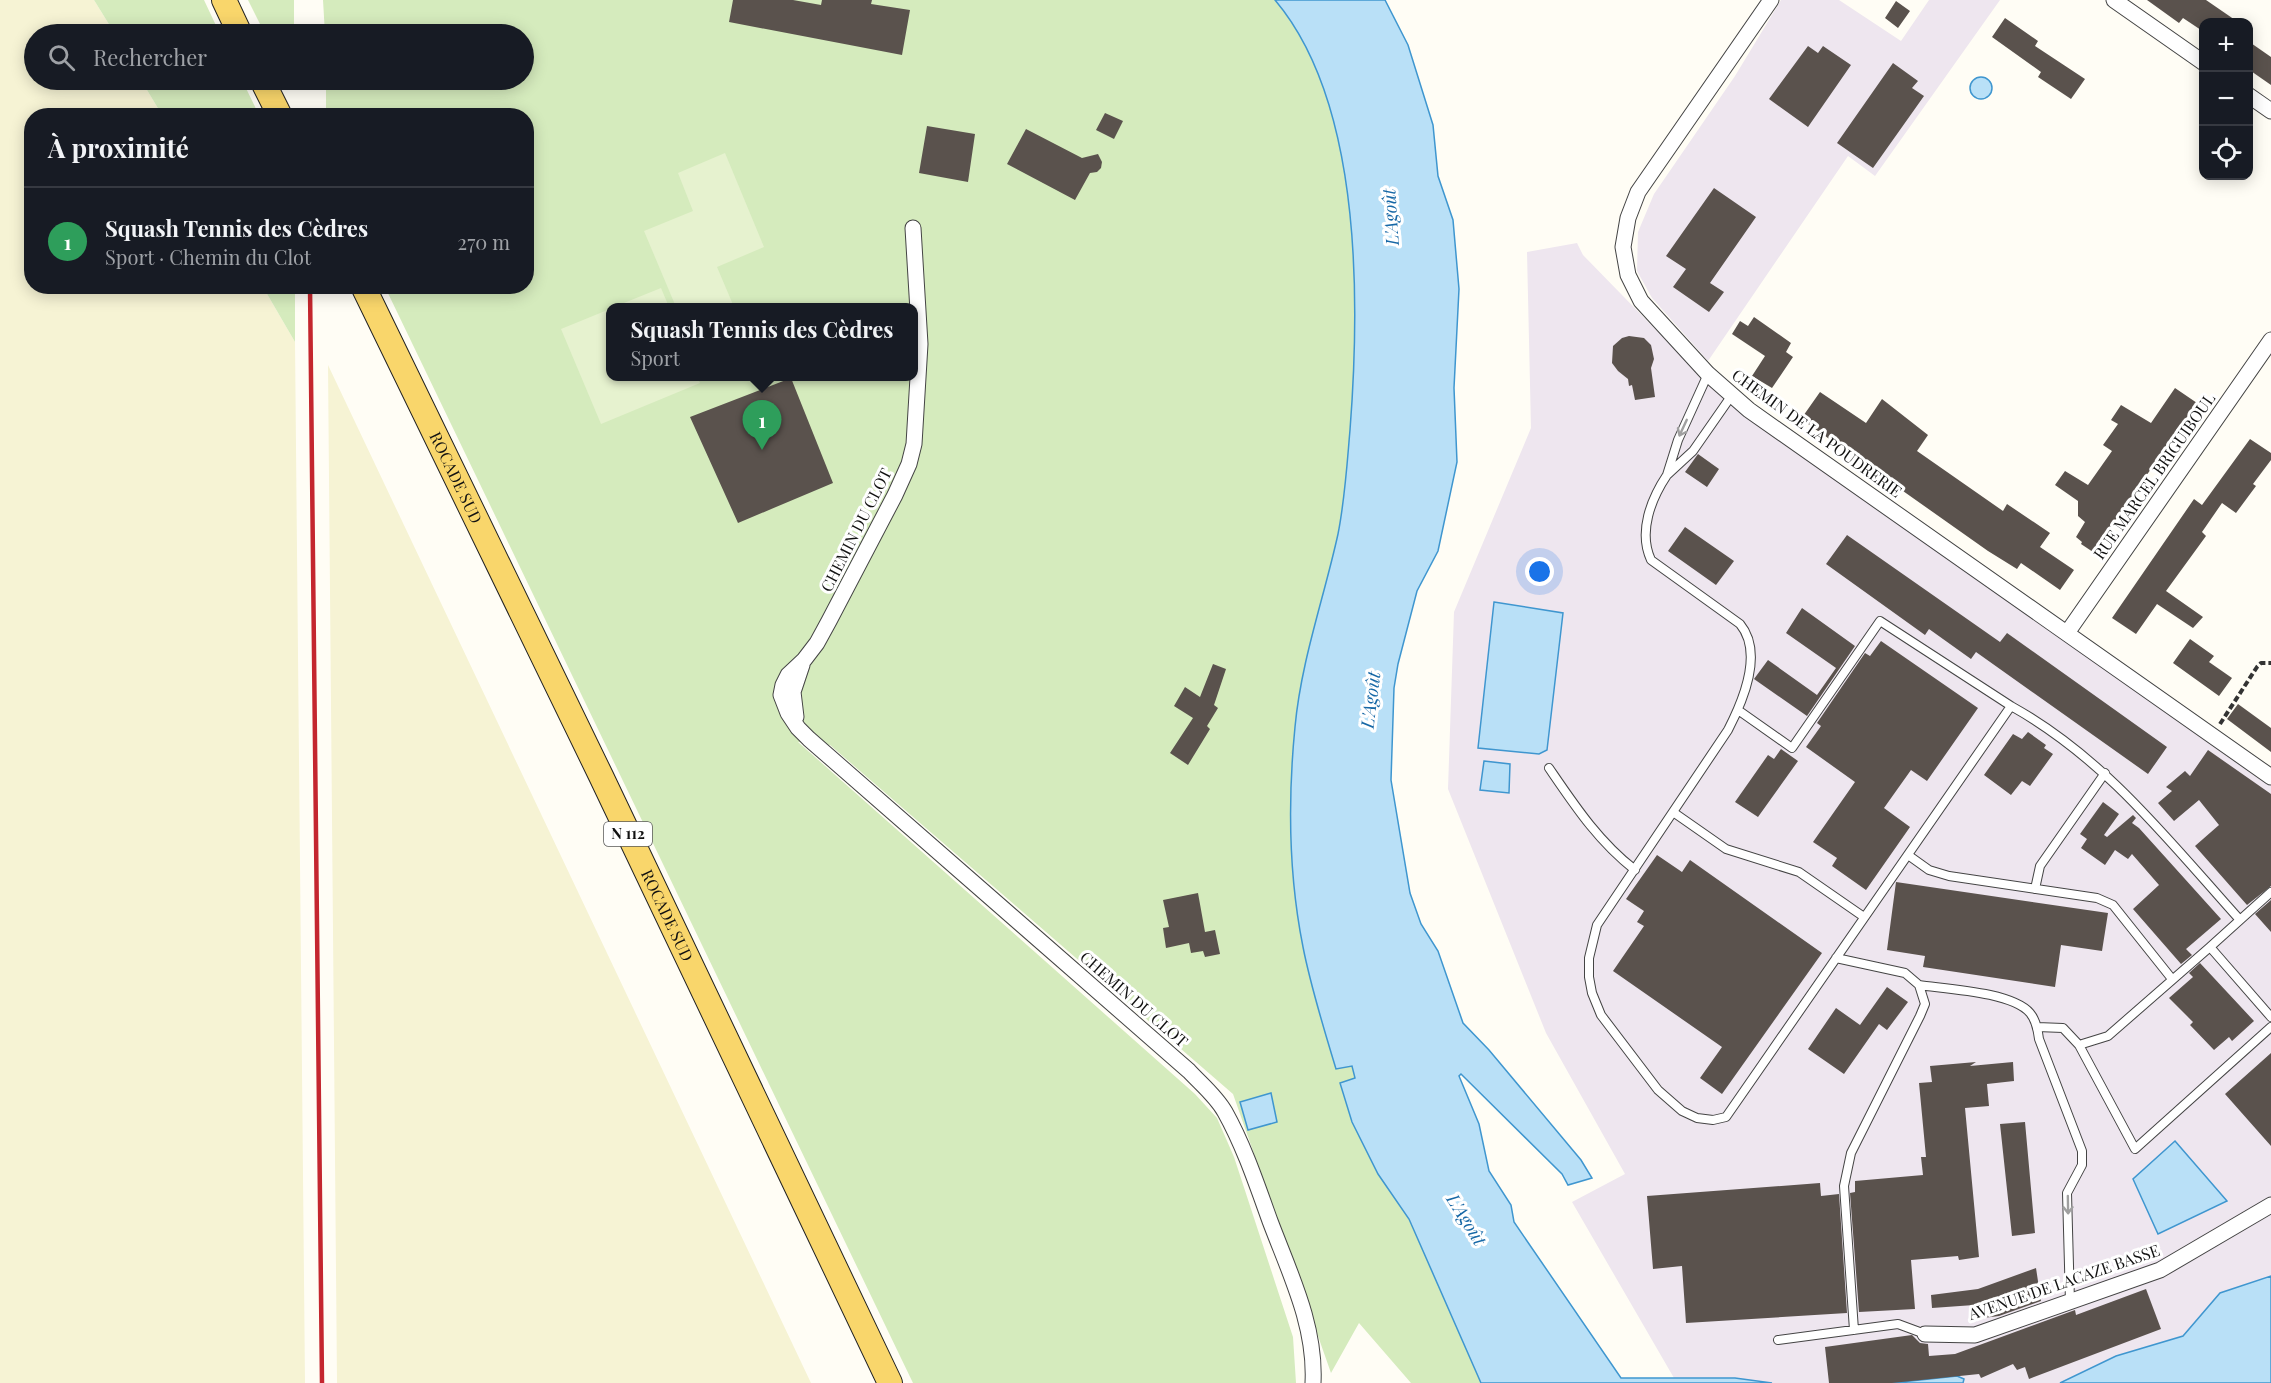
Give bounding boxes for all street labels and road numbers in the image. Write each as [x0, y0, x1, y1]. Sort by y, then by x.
street label: CHEMIN DE LA POUDRERIE [1728, 364, 1906, 501]
street label: RUE MARCEL BRIGUIBOUL [2088, 388, 2219, 563]
street label: ROCADE SUD [425, 428, 488, 527]
street label: CHEMIN DU CLOT [815, 464, 896, 595]
road number: N 112 [604, 822, 652, 846]
street label: ROCADE SUD [637, 866, 699, 964]
street label: CHEMIN DU CLOT [1076, 946, 1193, 1051]
street label: AVENUE DE LACAZE BASSE [1965, 1239, 2162, 1324]

